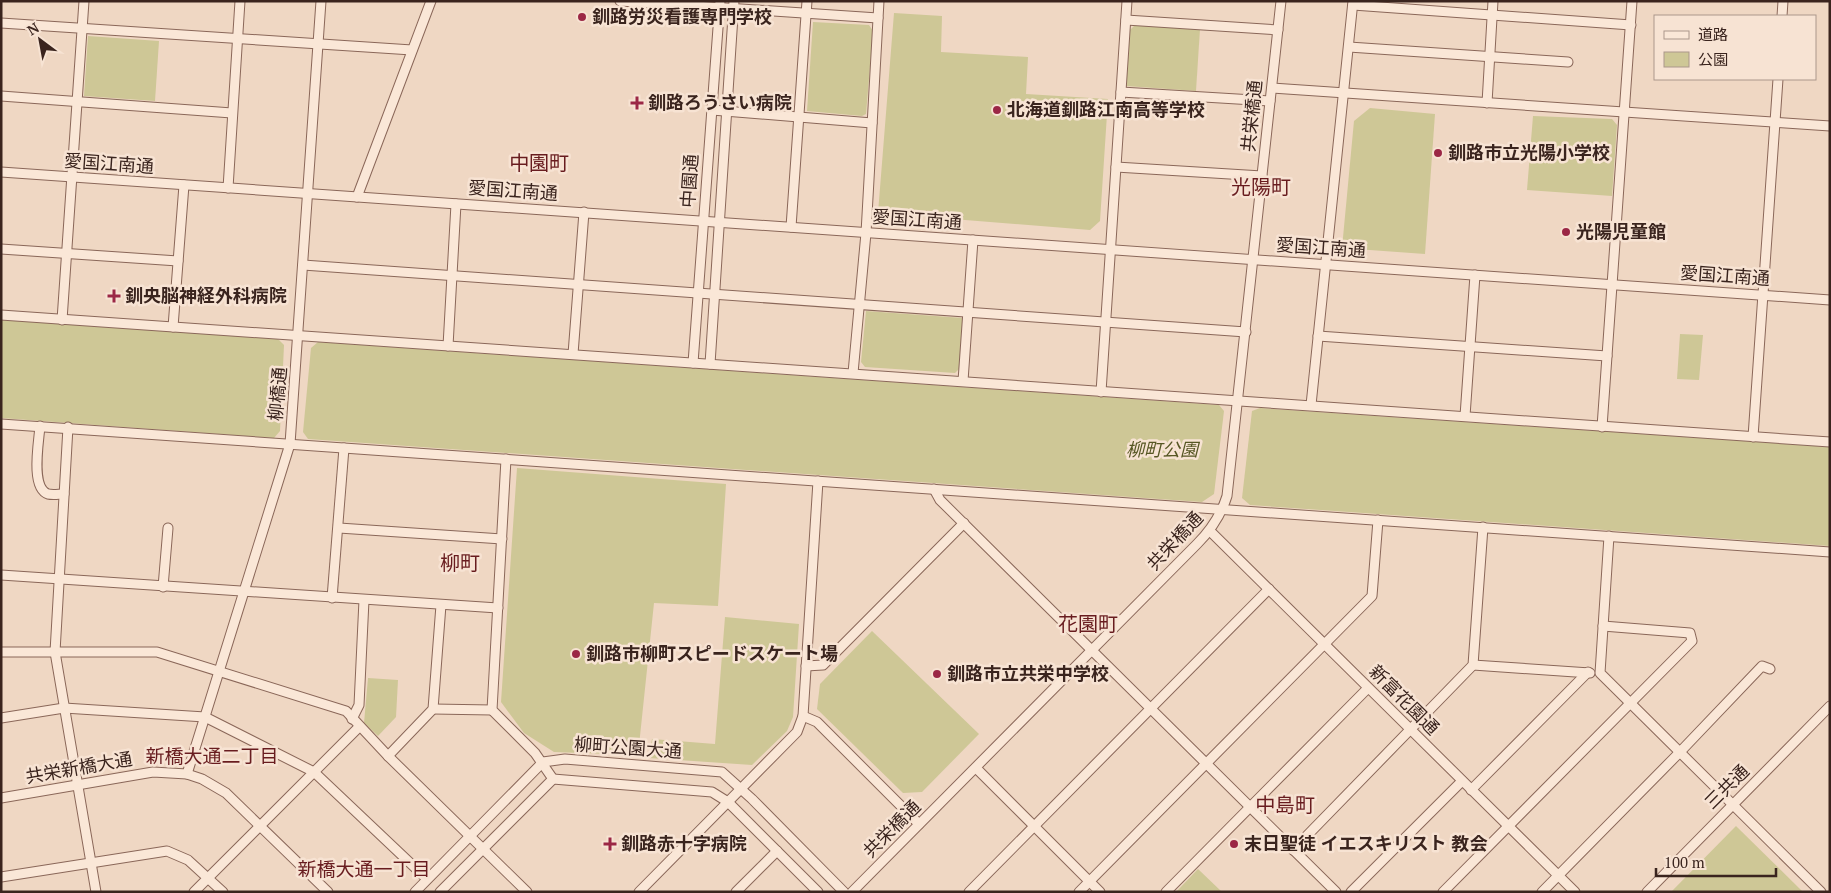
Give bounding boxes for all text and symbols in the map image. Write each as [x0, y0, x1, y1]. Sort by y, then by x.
place label: 釧路労災看護専門学校 [592, 4, 772, 28]
marker: 釧路労災看護専門学校 [576, 11, 588, 23]
north arrow [15, 15, 65, 65]
legend [1654, 15, 1816, 80]
text: N [23, 17, 43, 39]
text: 道路 [1698, 24, 1728, 44]
text: 公園 [1698, 49, 1728, 69]
street label: 共栄橋通 [1235, 79, 1267, 153]
place label: 釧路ろうさい病院 [648, 90, 792, 114]
marker: 釧路ろうさい病院 [630, 96, 644, 110]
place label: 北海道釧路江南高等学校 [1007, 97, 1205, 121]
marker: 北海道釧路江南高等学校 [991, 104, 1003, 116]
place label: 釧路市立光陽小学校 [1448, 140, 1610, 164]
marker: 釧路市立光陽小学校 [1432, 147, 1444, 159]
street label: 愛国江南通 [63, 148, 155, 178]
district label: 中園町 [509, 149, 569, 176]
street label: 中園通 [675, 153, 703, 209]
district label: 光陽町 [1231, 173, 1291, 200]
street label: 愛国江南通 [467, 175, 559, 205]
street label: 愛国江南通 [871, 204, 963, 234]
place label: 光陽児童館 [1576, 219, 1666, 243]
marker: 光陽児童館 [1560, 226, 1572, 238]
street label: 愛国江南通 [1275, 232, 1367, 262]
street label: 愛国江南通 [1679, 260, 1771, 290]
place label: 釧央脳神経外科病院 [125, 283, 287, 307]
marker: 釧央脳神経外科病院 [107, 289, 121, 303]
street label: 柳橋通 [263, 366, 291, 422]
park label: 柳町公園 [1126, 437, 1201, 461]
street label: 共栄橋通 [1141, 506, 1208, 575]
district label: 柳町 [440, 549, 480, 576]
district label: 花園町 [1058, 610, 1118, 637]
place label: 釧路市柳町スピードスケート場 [586, 641, 838, 665]
marker: 釧路市柳町スピードスケート場 [570, 648, 582, 660]
street label: 新富花園通 [1364, 659, 1445, 740]
place label: 釧路市立共栄中学校 [947, 661, 1109, 685]
marker: 釧路市立共栄中学校 [931, 668, 943, 680]
street label: 柳町公園大通 [573, 731, 683, 763]
district label: 新橋大通二丁目 [145, 743, 279, 768]
street label: 共栄新橋大通 [24, 746, 134, 788]
street label: 三共通 [1699, 759, 1754, 814]
district label: 中島町 [1255, 791, 1315, 818]
street label: 共栄橋通 [857, 794, 925, 862]
place label: 釧路赤十字病院 [621, 831, 747, 855]
place label: 末日聖徒 イエスキリスト 教会 [1244, 831, 1488, 855]
marker: 釧路赤十字病院 [603, 837, 617, 851]
marker: 末日聖徒 イエスキリスト 教会 [1228, 838, 1240, 850]
scale bar [1656, 846, 1776, 878]
text: 100 m [1664, 852, 1705, 872]
district label: 新橋大通一丁目 [297, 856, 431, 881]

